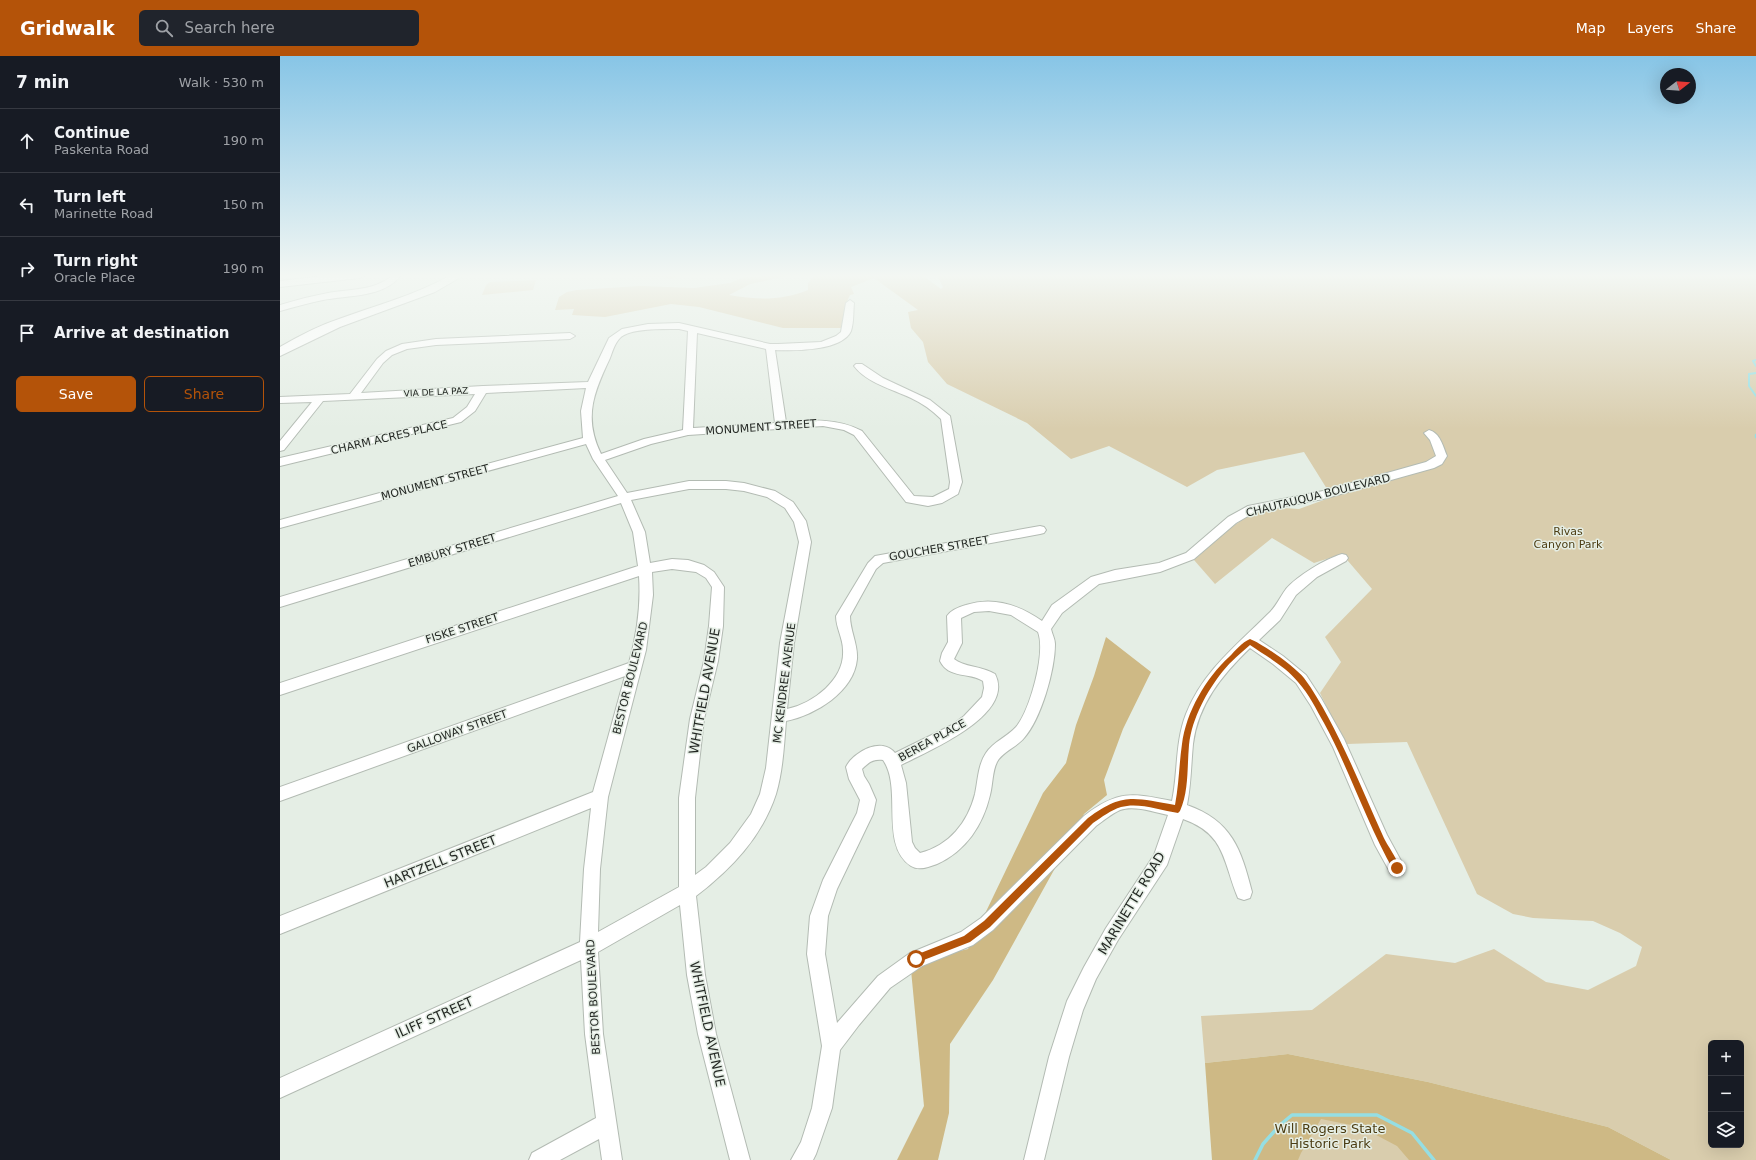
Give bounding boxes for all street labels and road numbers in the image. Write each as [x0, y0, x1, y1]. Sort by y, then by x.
street label: VIA DE LA PAZ [403, 385, 469, 399]
street label: MONUMENT STREET [705, 417, 817, 438]
street label: CHARM ACRES PLACE [330, 418, 449, 457]
street label: MONUMENT STREET [380, 462, 491, 503]
street label: CHAUTAUQUA BOULEVARD [1245, 471, 1392, 520]
street label: EMBURY STREET [407, 531, 498, 570]
street label: GOUCHER STREET [888, 533, 990, 564]
street label: FISKE STREET [424, 610, 501, 646]
street label: BESTOR BOULEVARD [610, 620, 651, 736]
street label: MC KENDREE AVENUE [771, 622, 798, 744]
street label: WHITFIELD AVENUE [686, 627, 723, 755]
street label: GALLOWAY STREET [405, 707, 509, 756]
street label: BEREA PLACE [896, 717, 968, 764]
street label: HARTZELL STREET [382, 832, 499, 891]
street label: MARINETTE ROAD [1095, 849, 1168, 957]
street label: BESTOR BOULEVARD [584, 939, 603, 1055]
street label: WHITFIELD AVENUE [687, 960, 728, 1088]
street label: ILIFF STREET [393, 994, 475, 1041]

